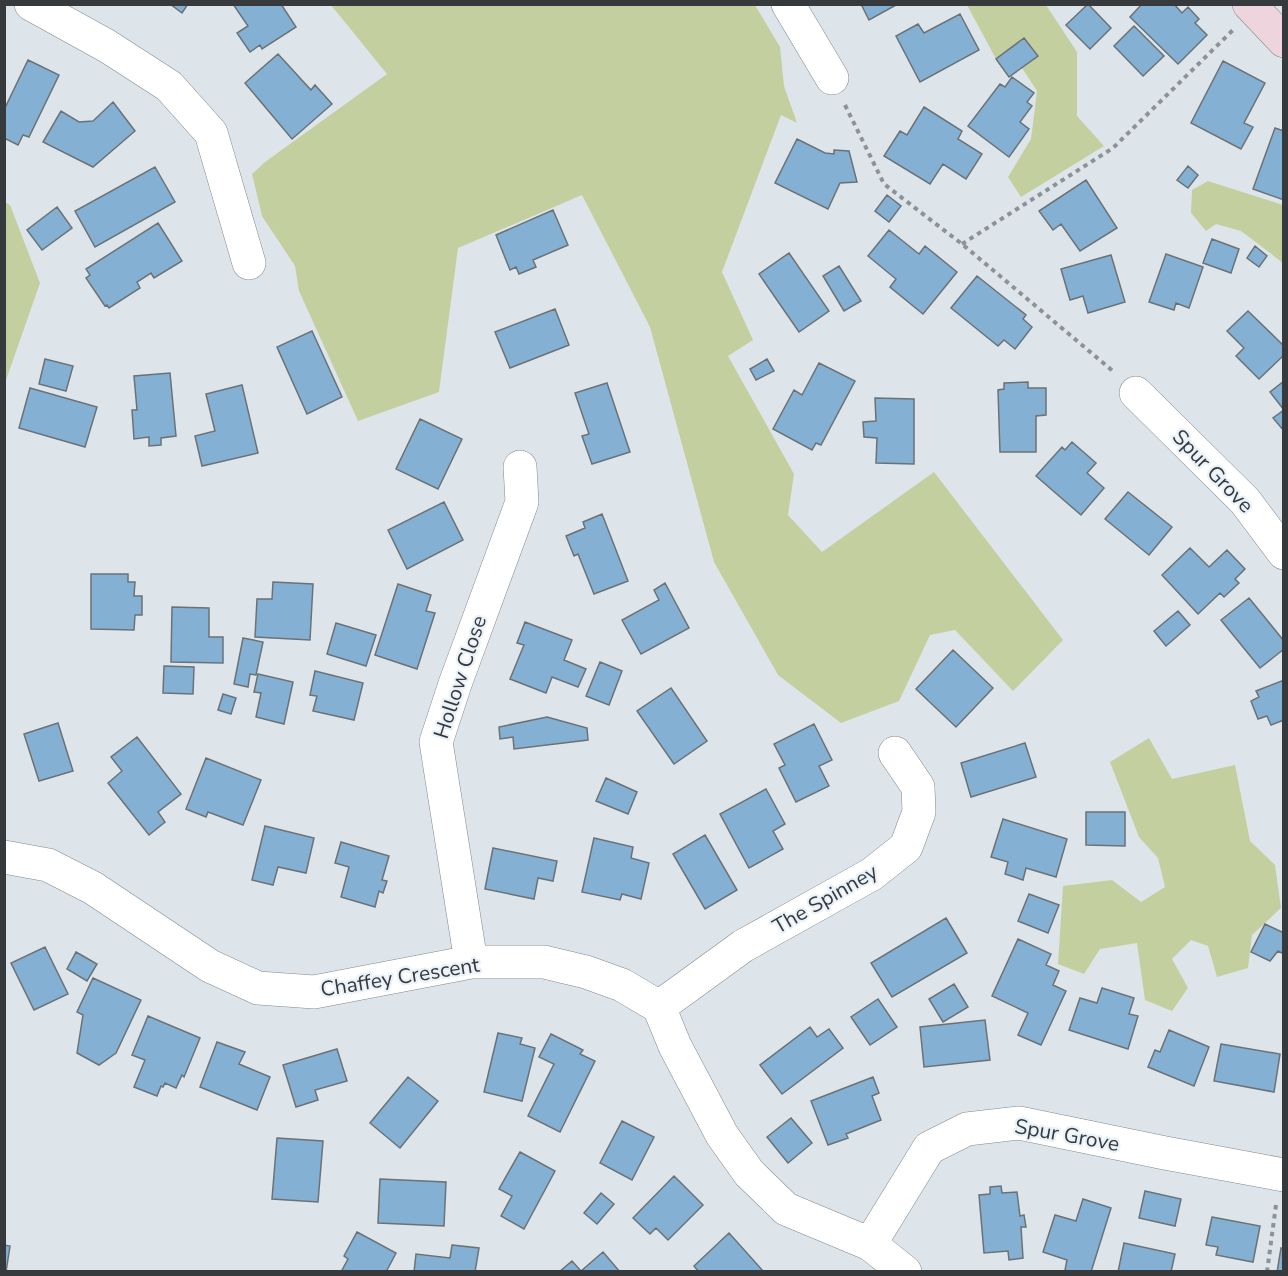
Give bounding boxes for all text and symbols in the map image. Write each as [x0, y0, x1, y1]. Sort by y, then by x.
street label: Spur Grove [1166, 423, 1260, 519]
street label: Hollow Close [427, 612, 493, 742]
street label: The Spinney [767, 858, 883, 940]
street label: Chaffey Crescent [319, 951, 482, 1003]
street label: Spur Grove [1012, 1112, 1122, 1158]

